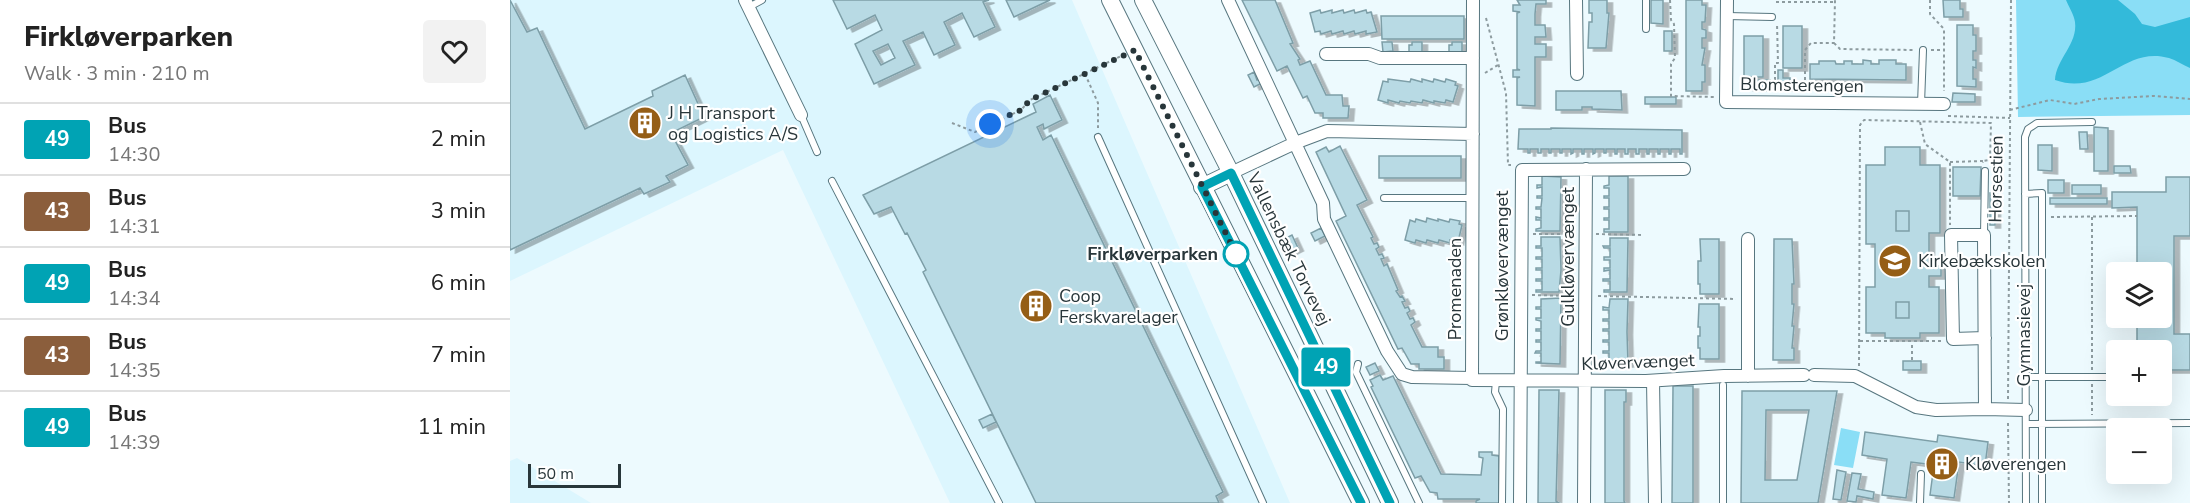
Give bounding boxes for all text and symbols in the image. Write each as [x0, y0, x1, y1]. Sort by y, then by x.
text: Firkløverparken [24, 18, 233, 56]
button: heart [423, 20, 486, 83]
text: Walk · 3 min · 210 m [24, 60, 210, 87]
street label: Blomsterengen [1740, 72, 1864, 98]
place label: J H Transport og Logistics A/S [667, 101, 798, 146]
building icon: J H Transport og Logistics A/S [627, 105, 663, 141]
your location [975, 109, 1005, 139]
text: Bus [108, 111, 147, 141]
text: 2 min [431, 124, 486, 154]
text: 49 [44, 125, 70, 153]
street label: Horsestien [1983, 135, 2009, 223]
text: 14:30 [108, 141, 161, 168]
street label: Vallensbæk Torvevej [1241, 168, 1337, 330]
text: Bus [108, 183, 147, 213]
street label: Gulkløvervænget [1556, 187, 1580, 327]
street label: Grønkløvervænget [1490, 190, 1514, 341]
text: 3 min [431, 196, 486, 226]
text: 43 [44, 197, 70, 225]
text: 14:31 [108, 213, 161, 240]
street label: Promenaden [1443, 238, 1467, 340]
marker: Firkløverparken [1223, 241, 1249, 267]
place label: Firkløverparken [1087, 242, 1218, 266]
school or university icon: Kirkebækskolen [1877, 243, 1913, 279]
place label: Kirkebækskolen [1918, 249, 2046, 273]
text: Bus [108, 255, 147, 285]
map controls [2106, 262, 2172, 484]
button: layers [2106, 262, 2172, 328]
text: 6 min [431, 268, 486, 298]
text: 49 [44, 269, 70, 297]
place label: Coop Ferskvarelager [1059, 284, 1178, 329]
street label: Gymnasievej [2012, 284, 2036, 386]
text: 14:34 [108, 285, 161, 312]
building icon: Coop Ferskvarelager [1018, 288, 1054, 324]
text: Bus [108, 327, 147, 357]
text: 7 min [431, 340, 486, 370]
button: + [2106, 340, 2172, 406]
text: 43 [44, 341, 70, 369]
line badge: 49 [1299, 348, 1353, 386]
street label: Kløvervænget [1581, 348, 1696, 376]
text: 49 [1313, 353, 1339, 381]
text: 14:35 [108, 357, 161, 384]
text: Bus [108, 399, 147, 429]
text: 11 min [418, 412, 486, 442]
text: 49 [44, 413, 70, 441]
button: − [2106, 418, 2172, 484]
text: 14:39 [108, 429, 161, 456]
building icon: Kløverengen [1924, 446, 1960, 482]
place label: Kløverengen [1965, 452, 2067, 476]
scale bar [528, 461, 621, 488]
text: 50 m [537, 463, 574, 485]

